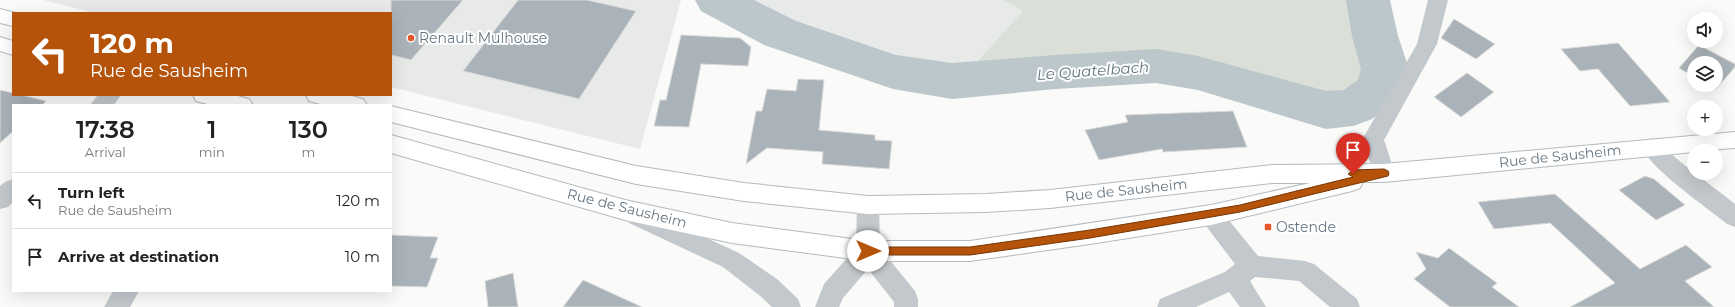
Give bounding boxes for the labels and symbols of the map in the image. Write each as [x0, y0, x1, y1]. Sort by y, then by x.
place label: Renault Mulhouse [419, 29, 547, 47]
marker: Renault Mulhouse [406, 33, 416, 43]
water label: Le Quatelbach [1036, 57, 1150, 84]
pin [1336, 133, 1370, 174]
street label: Rue de Sausheim [1498, 141, 1622, 171]
street label: Rue de Sausheim [1064, 175, 1188, 205]
street label: Rue de Sausheim [565, 184, 689, 232]
place label: Ostende [1276, 218, 1336, 236]
marker: Ostende [1263, 222, 1273, 232]
position arrow [847, 230, 889, 272]

